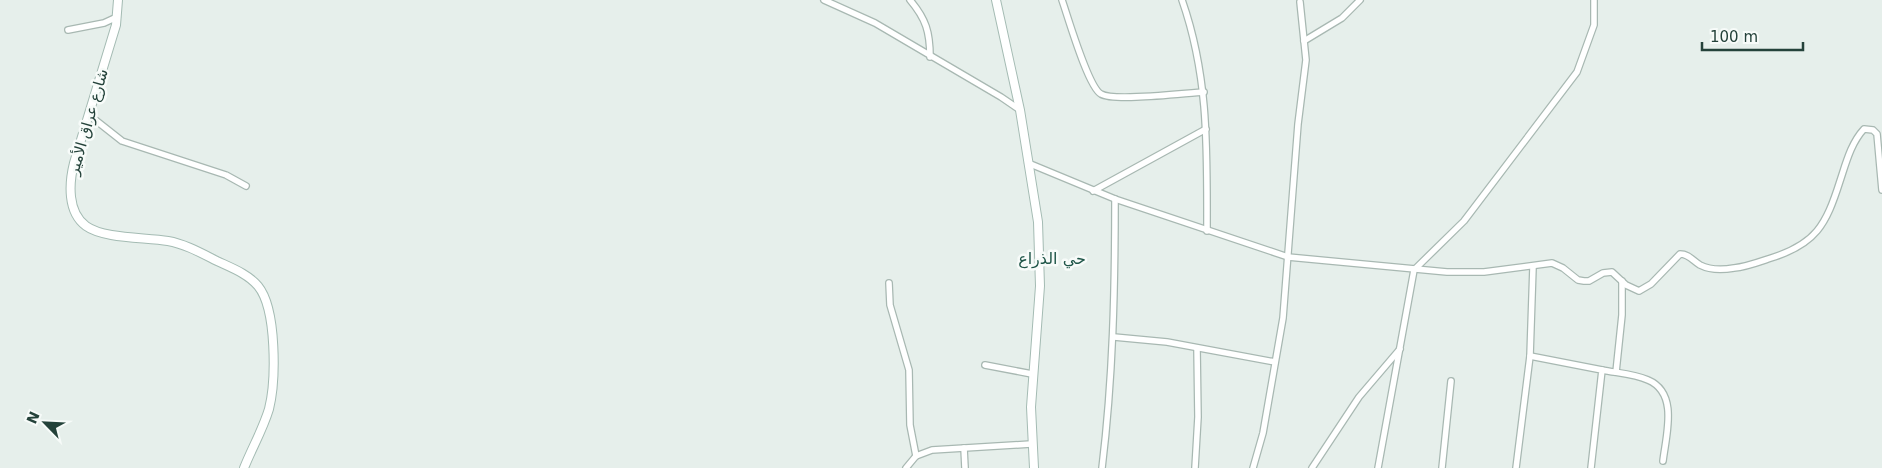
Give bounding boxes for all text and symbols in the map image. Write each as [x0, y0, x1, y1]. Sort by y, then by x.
scale bar [1702, 20, 1803, 52]
text: 100 m [1710, 28, 1758, 46]
street label: شارع عراق الأمير [63, 67, 112, 178]
district label: حي الذراع [1018, 249, 1086, 269]
north arrow [20, 398, 70, 448]
text: N [23, 409, 43, 426]

